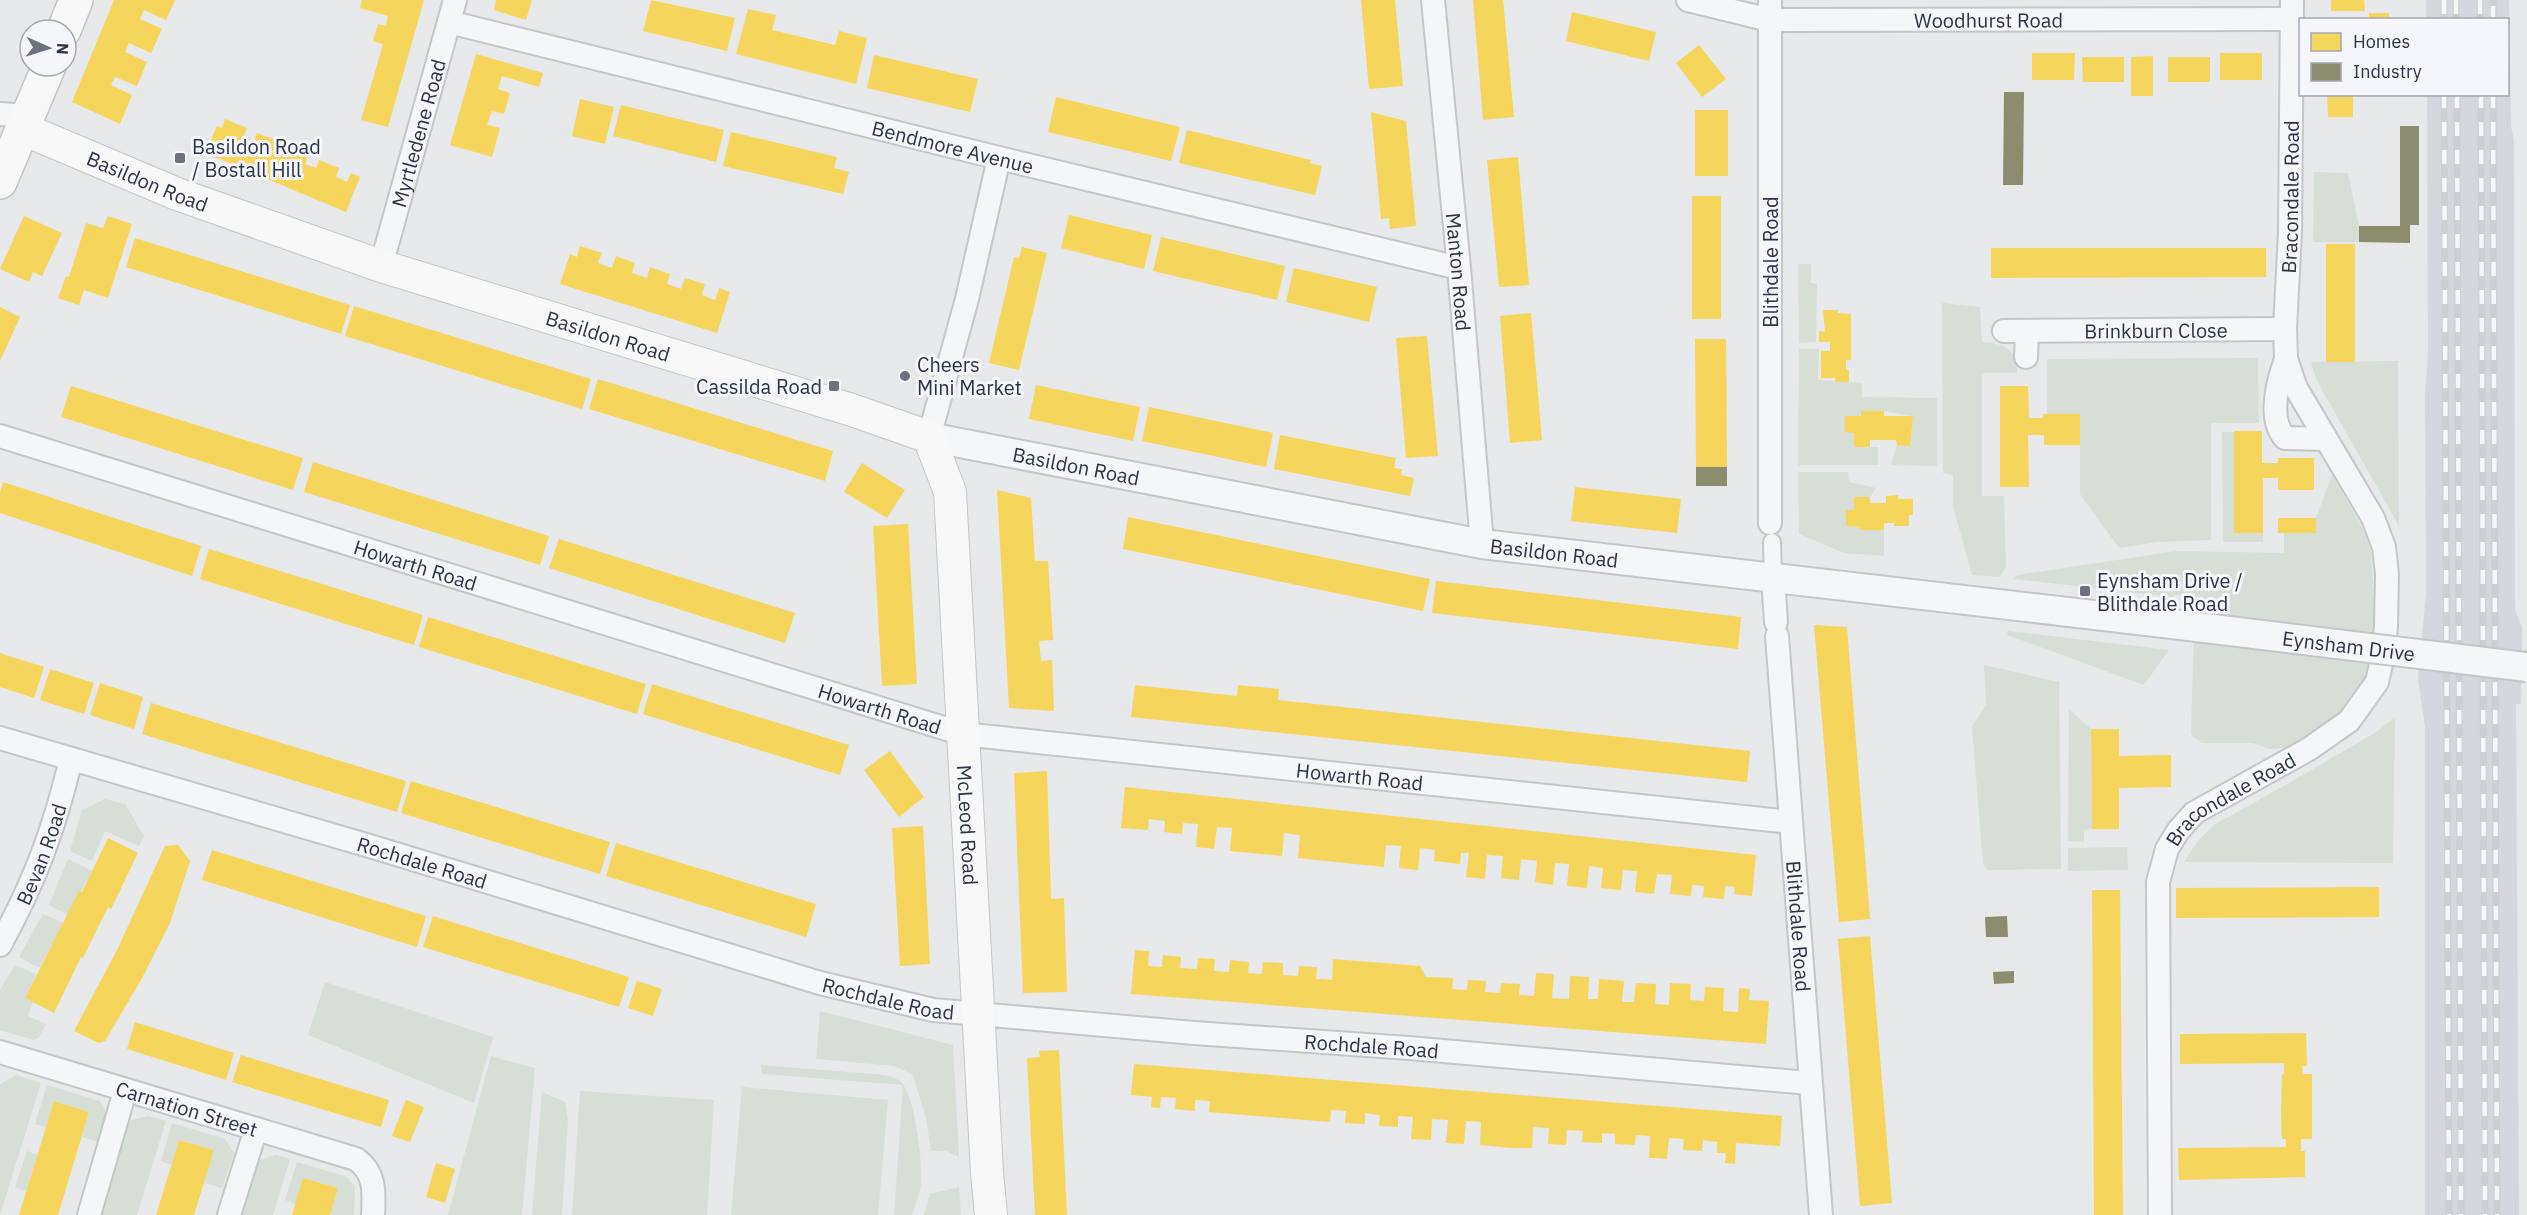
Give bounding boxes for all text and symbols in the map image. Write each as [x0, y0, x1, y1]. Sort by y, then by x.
street label: Woodhurst Road [1914, 6, 2063, 33]
north arrow [18, 18, 78, 78]
legend [2299, 18, 2509, 96]
text: Homes [2353, 30, 2410, 53]
text: N [53, 42, 73, 55]
street label: Myrtledene Road [385, 56, 451, 210]
text: Industry [2353, 60, 2422, 83]
street label: Bendmore Avenue [869, 114, 1036, 179]
street label: Bracondale Road [2274, 120, 2304, 274]
place label: Basildon Road / Bostall Hill [192, 133, 321, 183]
street label: Basildon Road [83, 144, 212, 217]
marker: Basildon Road / Bostall Hill [173, 151, 187, 165]
street label: Blithdale Road [1757, 196, 1784, 328]
street label: Manton Road [1440, 211, 1478, 332]
street label: Basildon Road [543, 304, 674, 367]
street label: Brinkburn Close [2084, 316, 2228, 344]
place label: Cheers Mini Market [917, 351, 1022, 401]
marker: Cheers Mini Market [898, 369, 912, 383]
place label: Cassilda Road [696, 373, 822, 400]
marker: Cassilda Road [827, 379, 841, 393]
street label: Basildon Road [1010, 440, 1142, 491]
street label: Basildon Road [1489, 532, 1620, 573]
street label: Howarth Road [351, 533, 481, 596]
place label: Eynsham Drive / Blithdale Road [2097, 567, 2243, 617]
marker: Eynsham Drive / Blithdale Road [2078, 584, 2092, 598]
street label: Eynsham Drive [2281, 624, 2417, 667]
street label: Howarth Road [815, 676, 945, 740]
street label: Bracondale Road [2159, 746, 2300, 851]
street label: Howarth Road [1295, 756, 1425, 796]
street label: McLeod Road [951, 764, 985, 886]
street label: Bevan Road [9, 800, 72, 909]
street label: Rochdale Road [354, 830, 490, 894]
street label: Blithdale Road [1781, 860, 1817, 993]
street label: Rochdale Road [820, 971, 955, 1025]
street label: Rochdale Road [1303, 1027, 1440, 1064]
street label: Carnation Street [113, 1074, 261, 1142]

